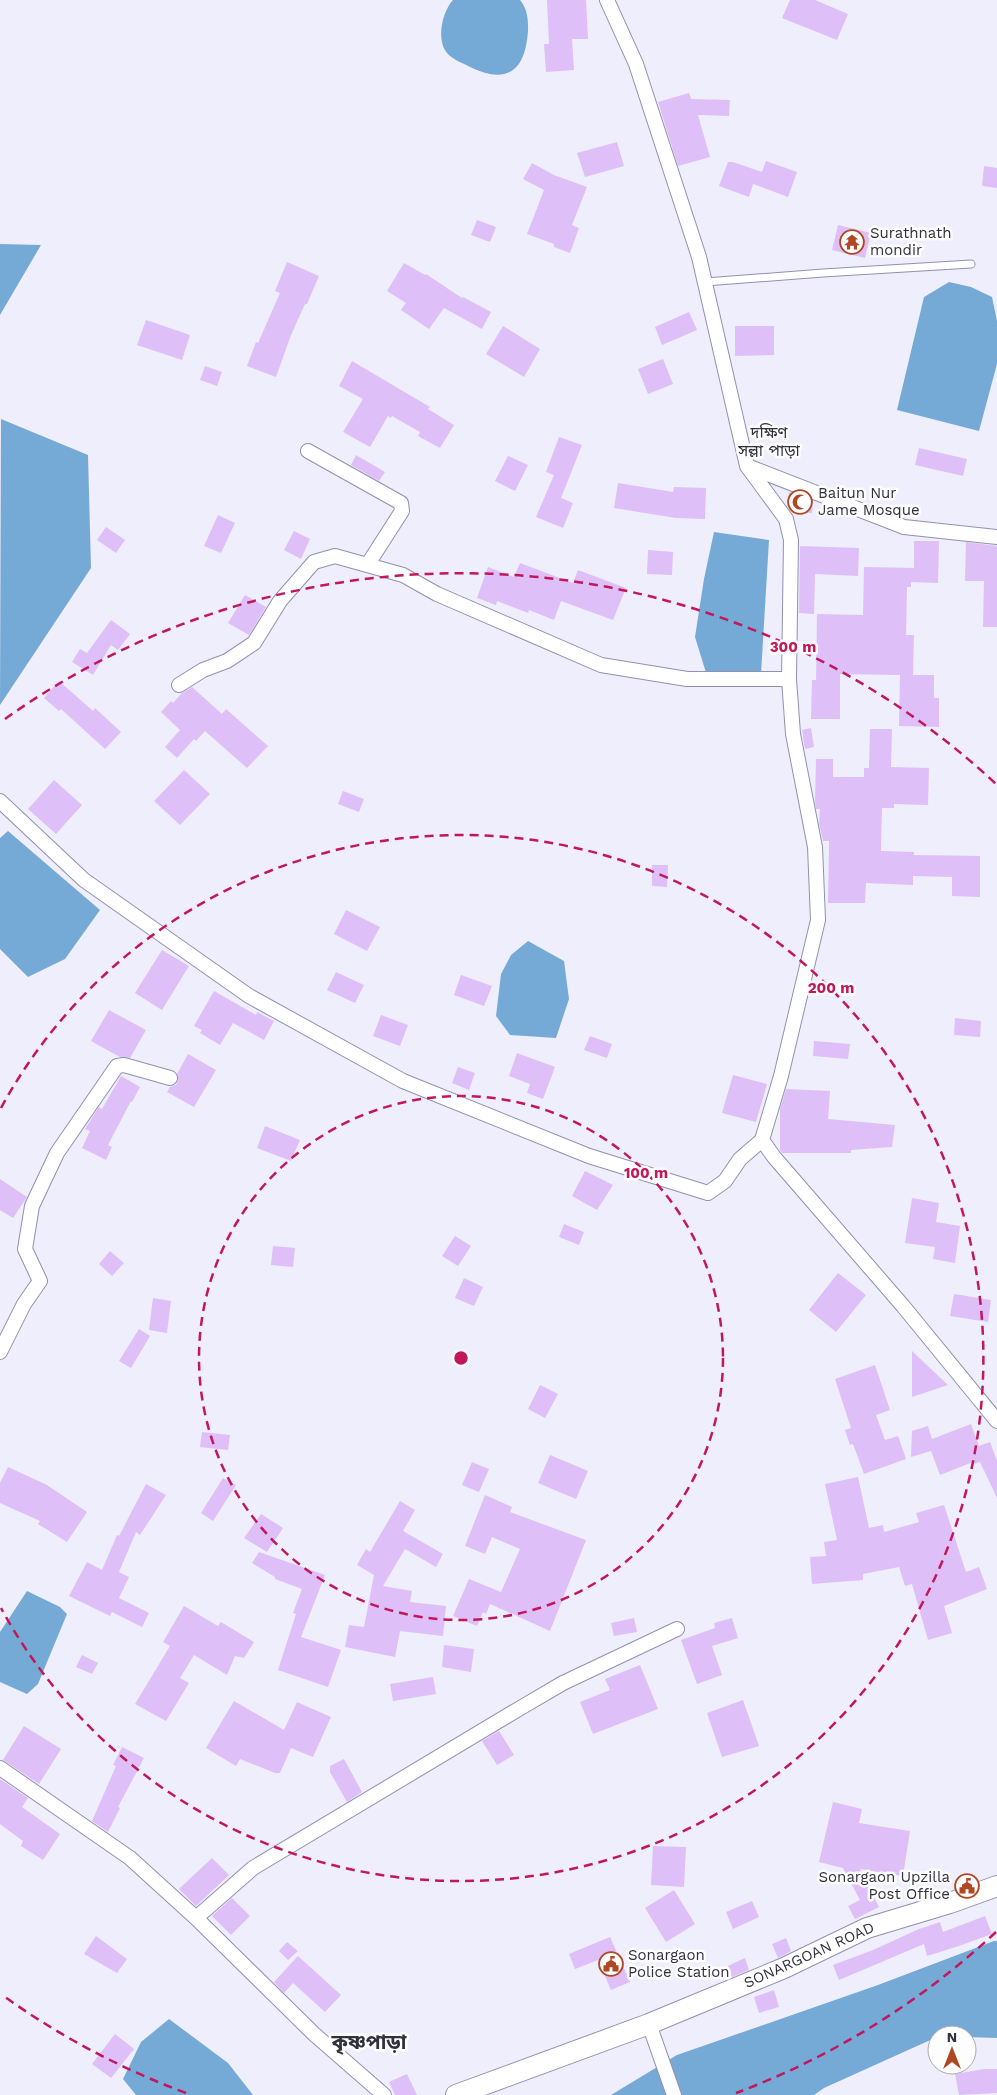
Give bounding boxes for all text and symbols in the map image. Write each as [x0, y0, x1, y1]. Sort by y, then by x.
place label: Surathnath mondir [870, 224, 952, 259]
temple icon: Surathnath mondir [839, 229, 865, 255]
district label: দক্ষিণ সল্লা পাড়া [737, 423, 801, 460]
place label: Baitun Nur Jame Mosque [818, 484, 920, 519]
mosque icon: Baitun Nur Jame Mosque [787, 489, 813, 515]
text: 300 m [770, 638, 816, 656]
text: 200 m [808, 979, 854, 997]
text: 100 m [624, 1164, 668, 1182]
centre of rings [452, 1349, 470, 1367]
place label: Sonargaon Upzilla Post Office [818, 1868, 951, 1903]
public building icon: Sonargaon Upzilla Post Office [954, 1873, 980, 1899]
street label: SONARGOAN ROAD [741, 1918, 877, 1992]
place label: Sonargaon Police Station [628, 1946, 729, 1981]
public building icon: Sonargaon Police Station [598, 1951, 624, 1977]
north arrow [927, 2025, 977, 2075]
text: N [947, 2029, 957, 2045]
district label: কৃষ্ণপাড়া [331, 2030, 407, 2055]

